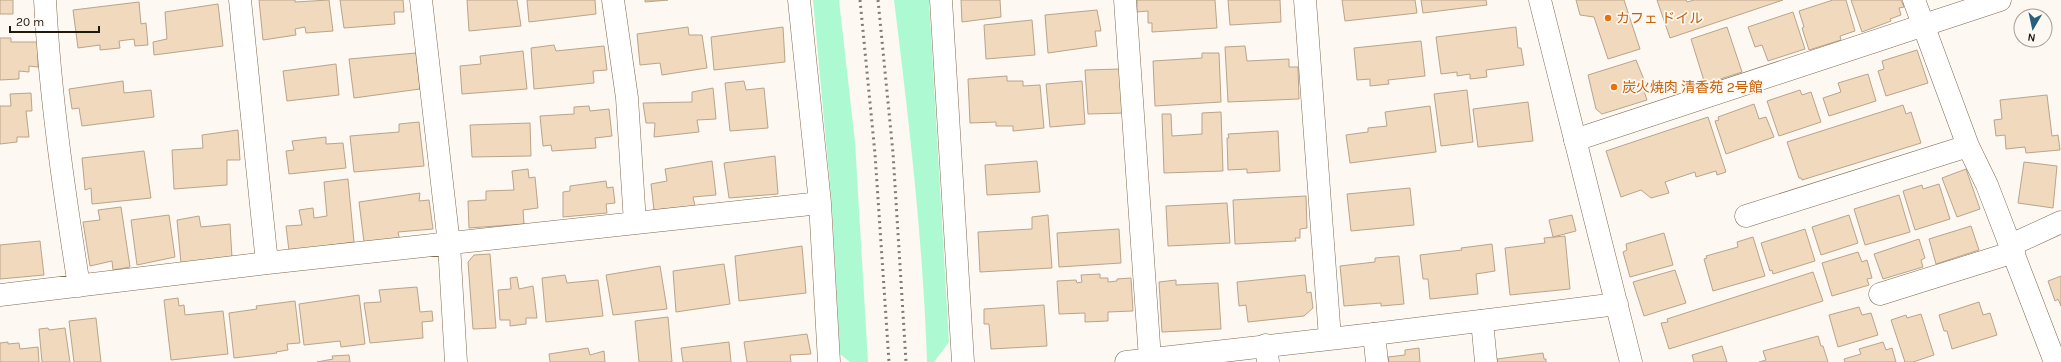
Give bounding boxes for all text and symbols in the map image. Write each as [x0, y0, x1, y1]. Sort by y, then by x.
scale bar [10, 8, 99, 34]
north arrow [2013, 8, 2053, 48]
place label: カフェ ドイル [1616, 10, 1703, 27]
marker: カフェ ドイル [1603, 13, 1613, 23]
text: 20 m [16, 15, 44, 29]
text: N [2027, 30, 2036, 44]
place label: 炭火焼肉 清香苑 2号館 [1622, 79, 1763, 96]
marker: 炭火焼肉 清香苑 2号館 [1609, 82, 1619, 92]

